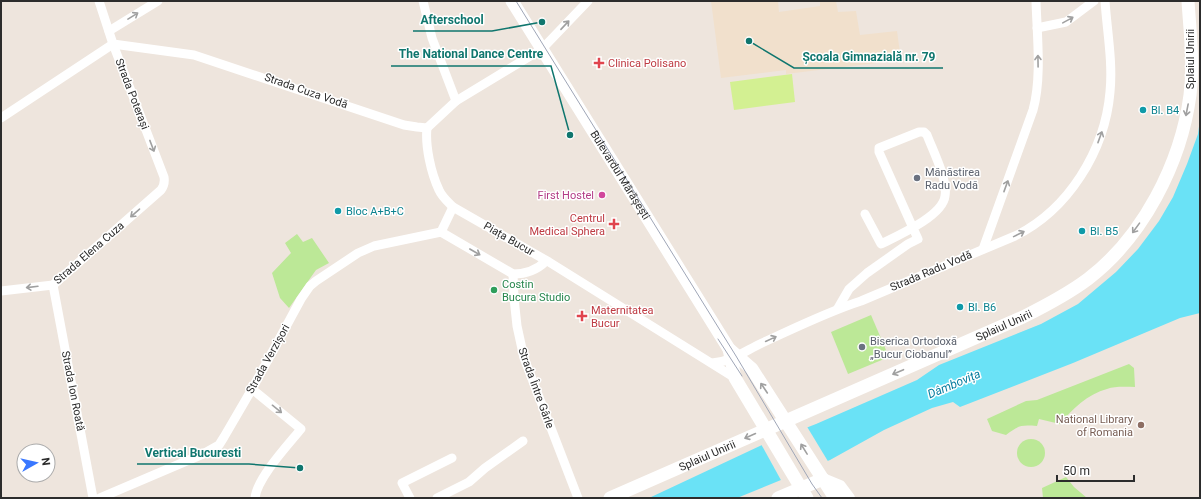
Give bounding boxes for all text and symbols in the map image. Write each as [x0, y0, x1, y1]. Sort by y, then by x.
callout: Afterschool [413, 7, 492, 31]
one-way arrow [127, 12, 138, 20]
text: Afterschool [420, 13, 484, 27]
one-way arrow [1062, 16, 1074, 23]
one-way arrow [560, 20, 570, 30]
street label: Splaiul Unirii [1184, 29, 1197, 89]
callout: The National Dance Centre [391, 42, 551, 66]
callout: Școala Gimnazială nr. 79 [794, 44, 943, 68]
text: The National Dance Centre [399, 47, 544, 61]
text: Școala Gimnazială nr. 79 [802, 50, 936, 65]
one-way arrow [1034, 55, 1042, 68]
street label: Strada Poterași [112, 57, 152, 131]
marker: Clinica Polisano [593, 57, 605, 69]
place label: Clinica Polisano [608, 57, 686, 70]
street label: Strada Cuza Vodă [263, 71, 349, 111]
one-way arrow [1183, 103, 1191, 116]
place label: Bl. B4 [1151, 104, 1179, 117]
marker: Bl. B4 [1138, 105, 1148, 115]
street label: Bulevardul Mărășești [588, 128, 653, 222]
one-way arrow [1096, 131, 1104, 143]
one-way arrow [148, 139, 156, 151]
place label: Mănăstirea Radu Vodă [925, 166, 980, 192]
marker: Mănăstirea Radu Vodă [912, 173, 922, 183]
one-way arrow [1003, 180, 1010, 193]
place label: First Hostel [538, 189, 594, 202]
marker: First Hostel [597, 190, 607, 200]
place label: Bloc A+B+C [346, 205, 404, 218]
marker: Bloc A+B+C [333, 206, 343, 216]
one-way arrow [130, 208, 140, 217]
place label: Centrul Medical Sphera [529, 212, 605, 238]
marker: Centrul Medical Sphera [608, 218, 620, 230]
street label: Strada Elena Cuza [51, 219, 127, 287]
street label: Piața Bucur [481, 219, 537, 259]
one-way arrow [1132, 222, 1140, 233]
place label: Bl. B5 [1090, 225, 1118, 238]
marker: Bl. B5 [1077, 226, 1087, 236]
one-way arrow [1013, 230, 1025, 237]
street label: Strada Radu Vodă [888, 248, 974, 294]
one-way arrow [469, 249, 481, 257]
place label: Costin Bucura Studio [502, 278, 570, 304]
one-way arrow [26, 283, 39, 291]
marker: Costin Bucura Studio [489, 285, 499, 295]
place label: Bl. B6 [968, 301, 996, 314]
marker: Bl. B6 [955, 302, 965, 312]
place label: Maternitatea Bucur [591, 304, 654, 330]
street label: Splaiul Unirii [973, 307, 1034, 344]
marker: Maternitatea Bucur [576, 310, 588, 322]
street label: Strada Verzișori [244, 322, 292, 396]
one-way arrow [765, 335, 777, 342]
place label: Biserica Ortodoxă „Bucur Ciobanul” [870, 335, 957, 361]
marker: Biserica Ortodoxă „Bucur Ciobanul” [857, 342, 867, 352]
street label: Strada Între Gârle [515, 346, 557, 430]
street label: Strada Ion Roată [59, 350, 87, 432]
water label: Dâmbovița [926, 367, 983, 402]
one-way arrow [892, 369, 904, 376]
one-way arrow [760, 383, 768, 394]
one-way arrow [271, 405, 282, 413]
place label: National Library of Romania [1056, 413, 1134, 439]
marker: National Library of Romania [1136, 420, 1146, 430]
one-way arrow [744, 433, 756, 440]
street label: Splaiul Unirii [677, 437, 737, 474]
callout: Vertical Bucuresti [137, 440, 249, 464]
north arrow [16, 443, 56, 483]
one-way arrow [800, 444, 808, 455]
text: Vertical Bucuresti [145, 446, 241, 460]
text: N [38, 457, 52, 467]
scale bar [1057, 457, 1134, 483]
text: 50 m [1063, 464, 1090, 478]

